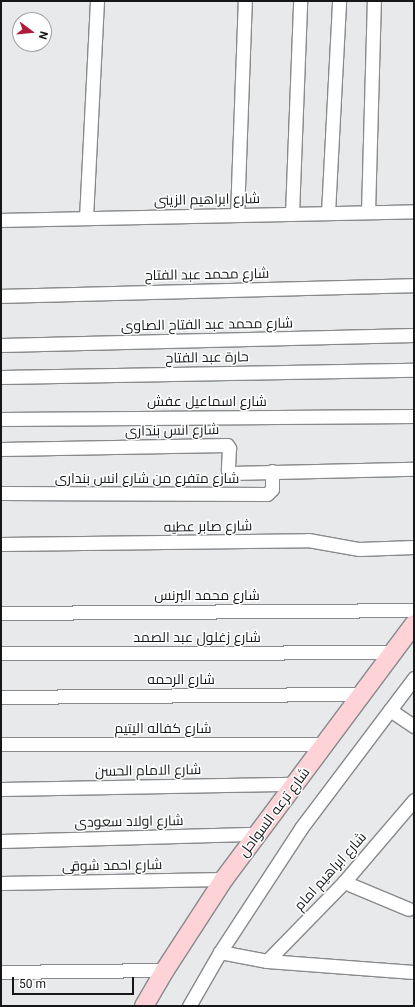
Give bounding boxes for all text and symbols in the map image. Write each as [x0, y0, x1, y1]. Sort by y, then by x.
north arrow [12, 12, 52, 52]
text: N [36, 30, 50, 41]
street label: شارع ابراهيم الزينى [154, 190, 260, 208]
street label: شارع محمد عبد الفتاح [144, 265, 270, 283]
street label: شارع محمد عبد الفتاح الصاوى [121, 314, 293, 334]
street label: حارة عبد الفتاح [165, 348, 249, 366]
street label: شارع اسماعيل عفش [147, 393, 267, 409]
street label: شارع انس بندارى [125, 421, 219, 439]
street label: شارع متفرع من شارع انس بندارى [55, 470, 239, 486]
street label: شارع صابر عطيه [164, 517, 252, 535]
street label: شارع محمد البرنس [154, 587, 260, 603]
street label: شارع زغلول عبد الصمد [133, 629, 261, 645]
street label: شارع الرحمه [147, 671, 215, 687]
street label: شارع كفاله اليتيم [114, 720, 212, 736]
street label: شارع الامام الحسن [95, 761, 201, 779]
street label: شارع ترعه السواحل [235, 764, 313, 860]
street label: شارع اولاد سعودى [74, 812, 184, 830]
street label: شارع ابراهيم امام [290, 828, 370, 914]
street label: شارع احمد شوقى [62, 856, 162, 874]
scale bar [14, 969, 136, 995]
text: 50 m [19, 977, 46, 991]

